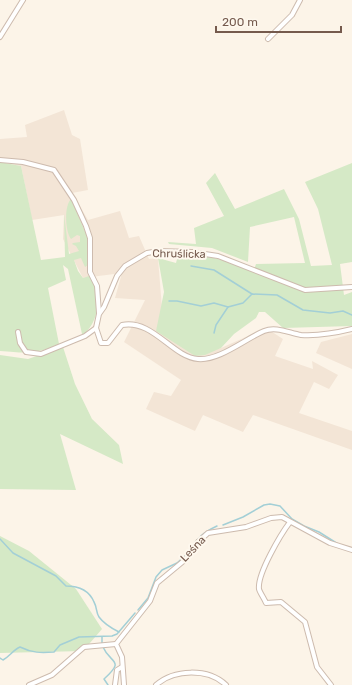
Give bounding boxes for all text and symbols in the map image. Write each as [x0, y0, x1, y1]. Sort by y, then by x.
scale bar [216, 8, 341, 34]
text: 200 m [222, 15, 258, 29]
street label: Chruślicka [152, 247, 206, 261]
street label: Leśna [178, 533, 208, 565]

